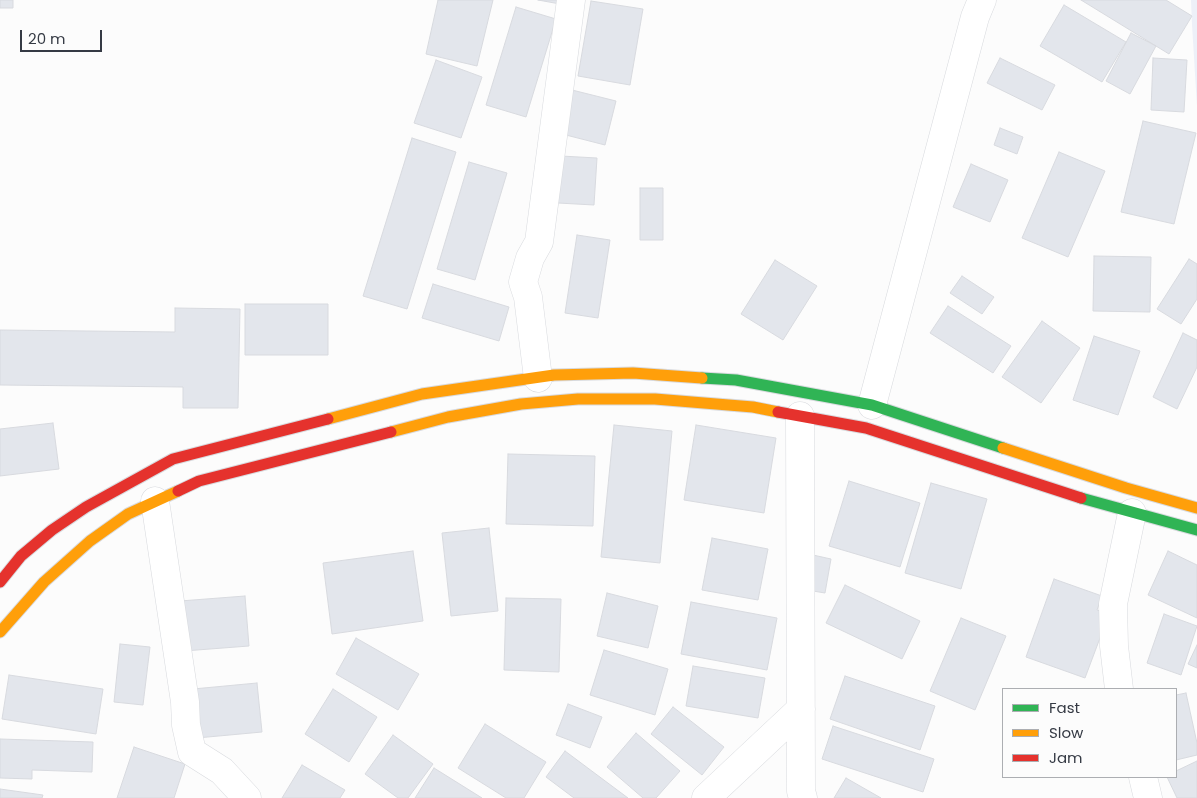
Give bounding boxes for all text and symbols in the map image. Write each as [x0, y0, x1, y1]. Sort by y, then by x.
scale bar [22, 20, 105, 52]
text: 20 m [28, 28, 66, 49]
legend [1002, 688, 1177, 778]
text: Fast [1049, 697, 1080, 718]
text: Slow [1049, 722, 1083, 743]
text: Jam [1049, 747, 1083, 768]

